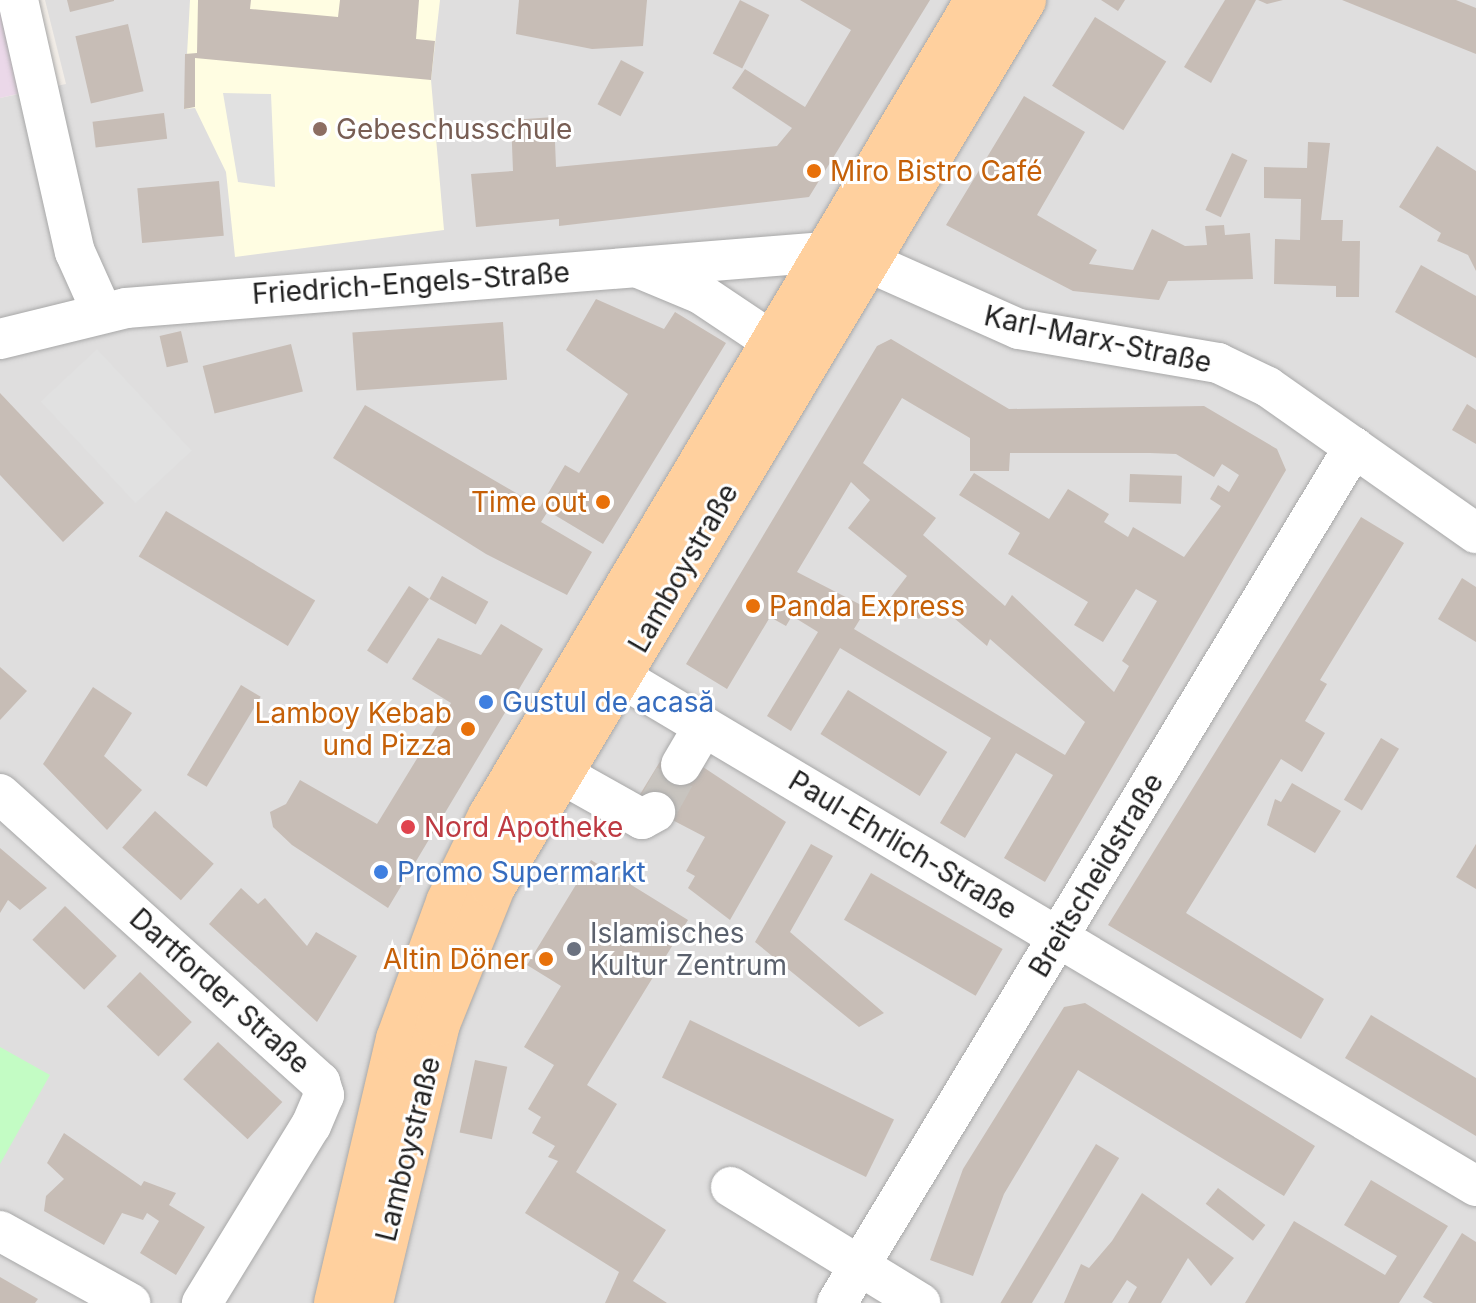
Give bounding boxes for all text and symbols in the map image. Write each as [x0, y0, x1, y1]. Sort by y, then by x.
place label: Gebeschusschule [336, 112, 572, 146]
marker: Gebeschusschule [311, 120, 329, 138]
place label: Miro Bistro Café [830, 154, 1043, 188]
marker: Miro Bistro Café [805, 162, 823, 180]
street label: Friedrich-Engels-Straße [251, 255, 571, 311]
street label: Karl-Marx-Straße [981, 298, 1215, 380]
street label: Lamboystraße [621, 478, 745, 658]
place label: Time out [471, 485, 587, 519]
marker: Time out [594, 493, 612, 511]
place label: Panda Express [769, 589, 965, 623]
marker: Panda Express [744, 597, 762, 615]
place label: Gustul de acasă [502, 685, 714, 719]
marker: Gustul de acasă [477, 693, 495, 711]
place label: Lamboy Kebab und Pizza [255, 696, 452, 762]
marker: Lamboy Kebab und Pizza [459, 720, 477, 738]
street label: Paul-Ehrlich-Straße [783, 764, 1023, 926]
street label: Breitscheidstraße [1022, 767, 1170, 983]
place label: Nord Apotheke [424, 810, 623, 844]
marker: Nord Apotheke [399, 818, 417, 836]
place label: Promo Supermarkt [397, 855, 646, 889]
marker: Promo Supermarkt [372, 863, 390, 881]
street label: Dartforder Straße [123, 901, 317, 1081]
place label: Islamisches Kultur Zentrum [590, 916, 787, 982]
marker: Islamisches Kultur Zentrum [565, 940, 583, 958]
place label: Altin Döner [383, 942, 530, 976]
marker: Altin Döner [537, 950, 555, 968]
street label: Lamboystraße [369, 1053, 447, 1245]

